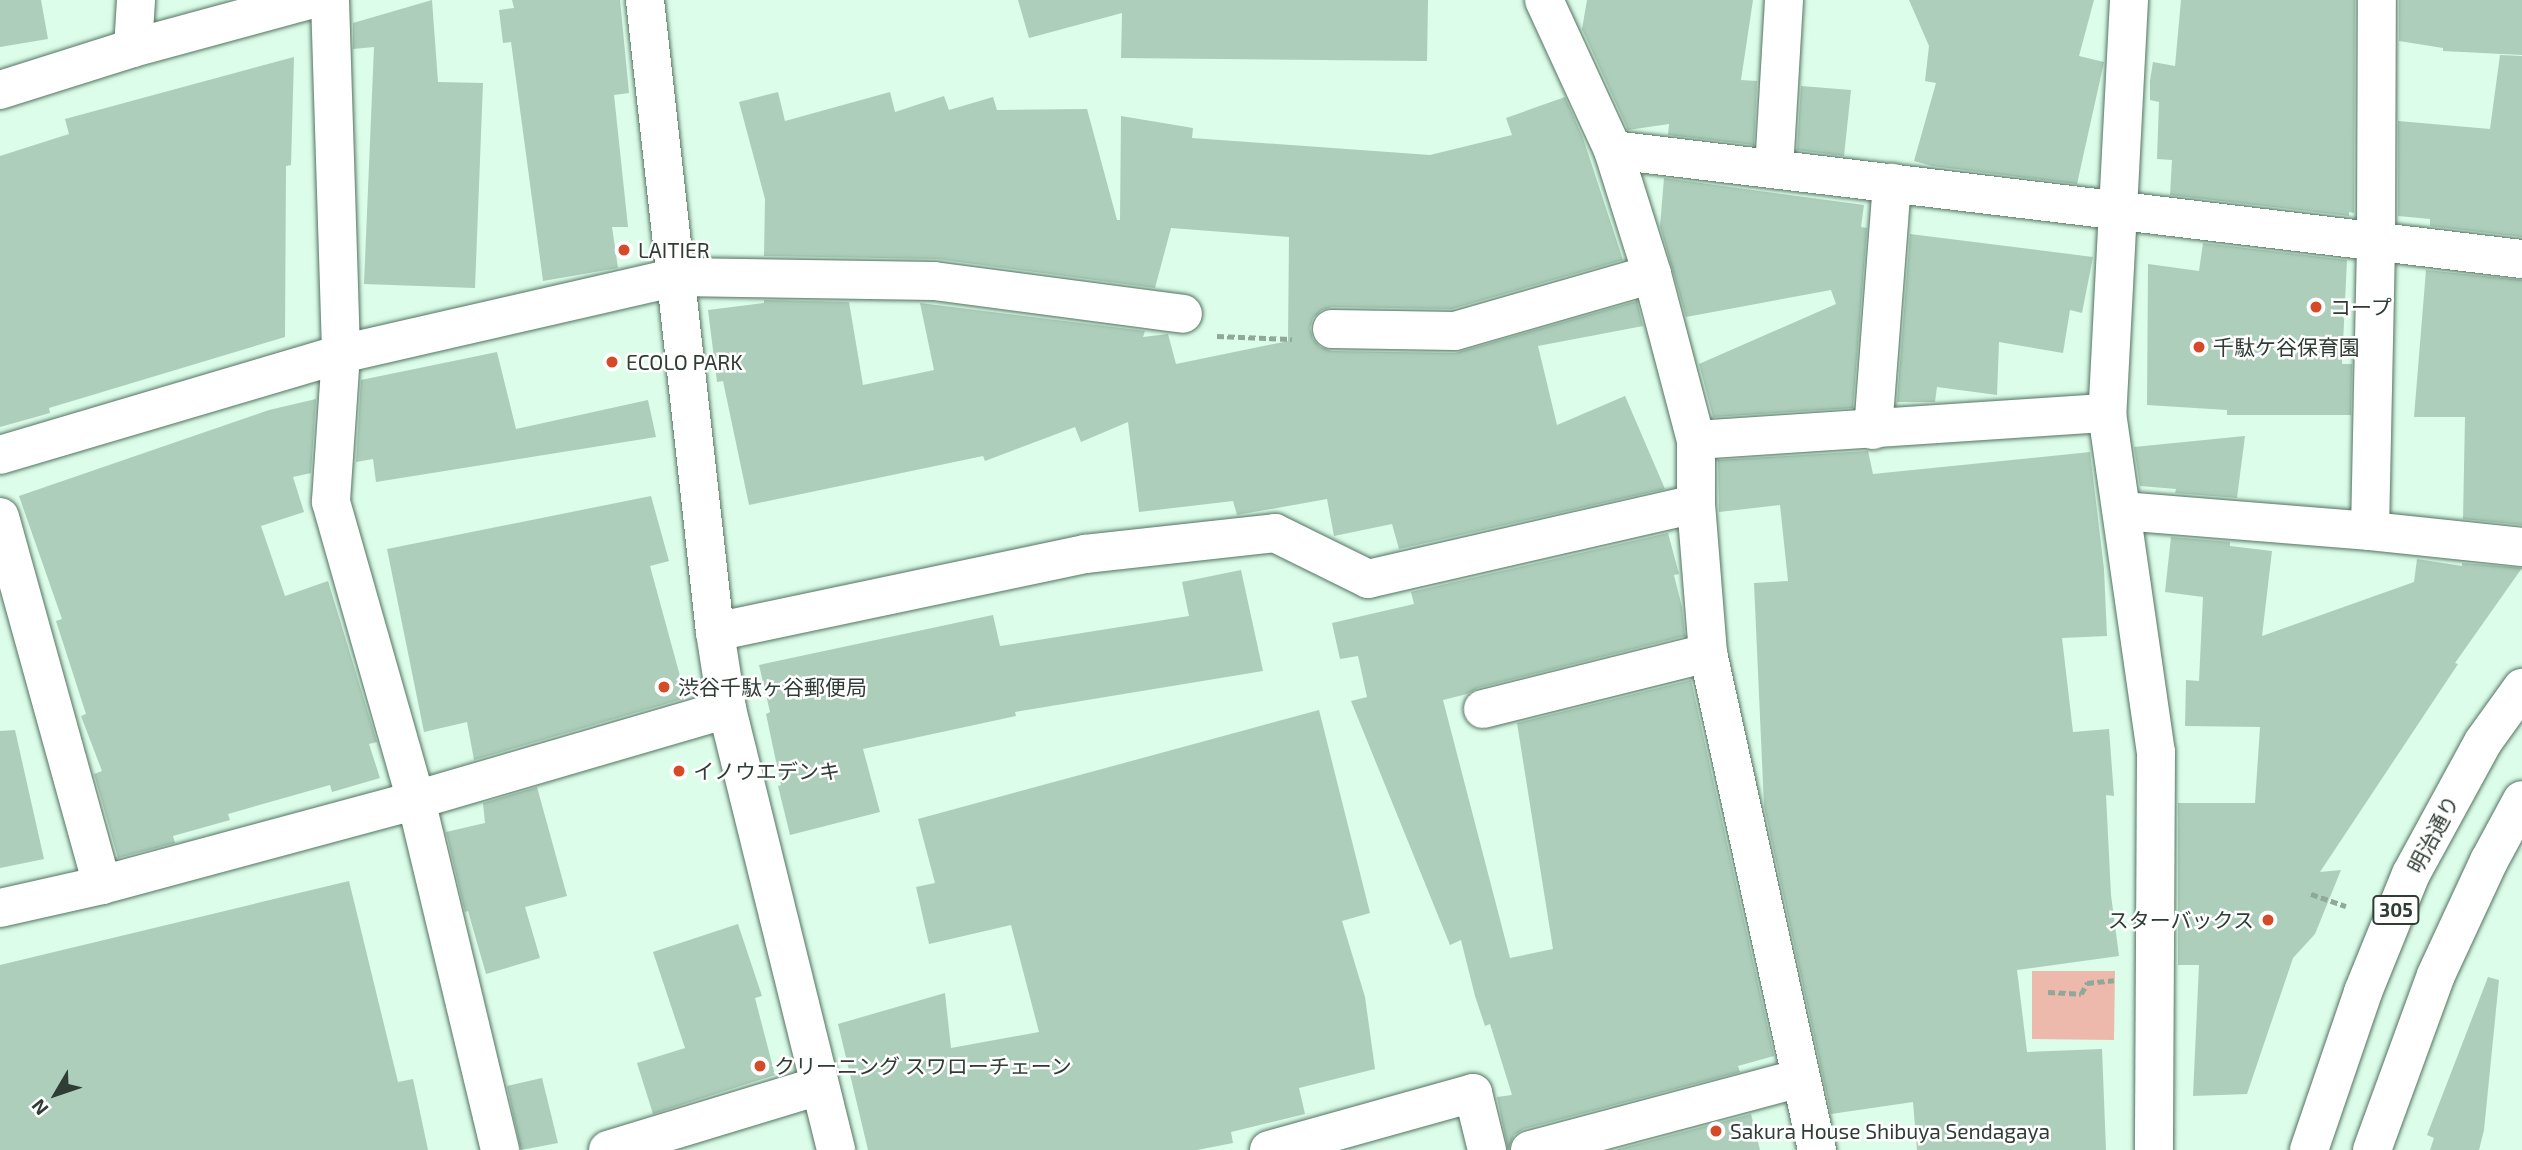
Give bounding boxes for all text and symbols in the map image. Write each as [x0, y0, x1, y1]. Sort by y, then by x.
place label: LAITIER [638, 237, 710, 263]
marker: LAITIER [616, 242, 632, 258]
place label: コープ [2330, 294, 2393, 320]
marker: コープ [2308, 299, 2324, 315]
place label: 千駄ケ谷保育園 [2213, 334, 2360, 360]
marker: 千駄ケ谷保育園 [2191, 339, 2207, 355]
place label: ECOLO PARK [626, 349, 743, 375]
marker: ECOLO PARK [604, 354, 620, 370]
place label: 渋谷千駄ヶ谷郵便局 [678, 674, 867, 700]
marker: 渋谷千駄ヶ谷郵便局 [656, 679, 672, 695]
place label: イノウエデンキ [693, 758, 840, 784]
marker: イノウエデンキ [671, 763, 687, 779]
street label: 明治通り [2402, 791, 2464, 877]
road number: 305 [2372, 894, 2420, 926]
place label: スターバックス [2107, 907, 2254, 933]
marker: スターバックス [2260, 912, 2276, 928]
place label: クリーニング スワローチェーン [774, 1053, 1073, 1079]
marker: クリーニング スワローチェーン [752, 1058, 768, 1074]
north arrow [21, 1059, 91, 1129]
text: N [26, 1095, 53, 1120]
place label: Sakura House Shibuya Sendagaya [1730, 1118, 2050, 1144]
marker: Sakura House Shibuya Sendagaya [1708, 1123, 1724, 1139]

